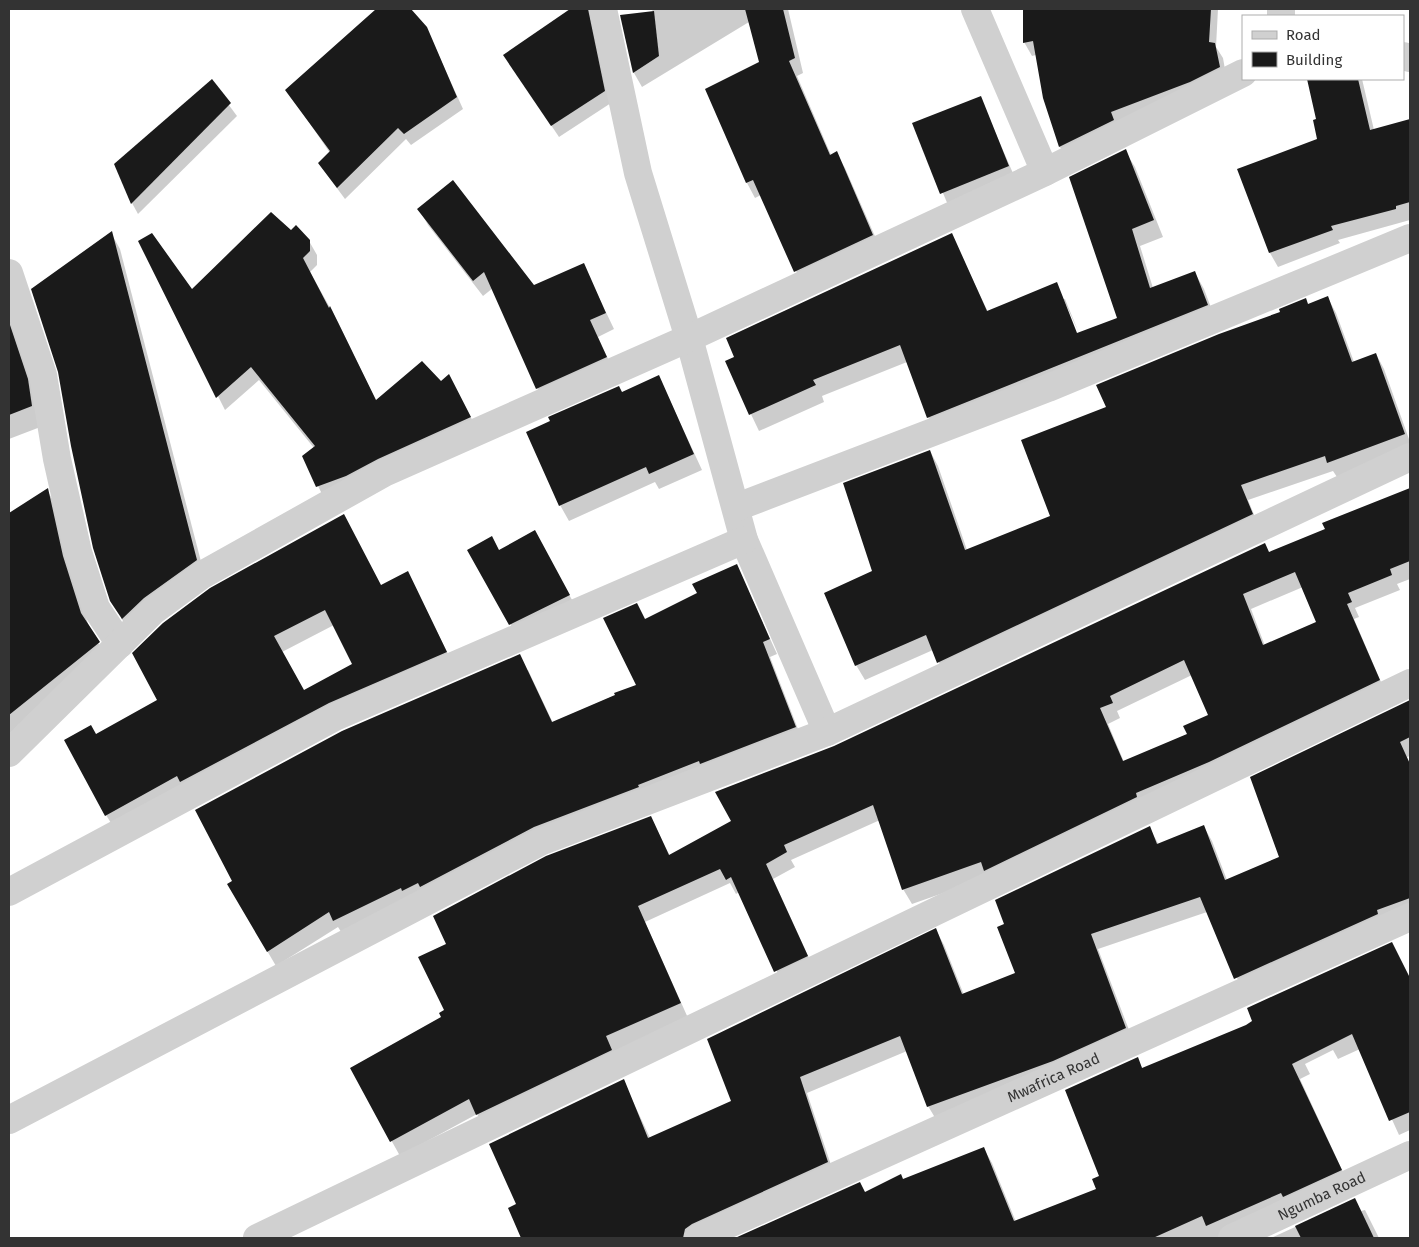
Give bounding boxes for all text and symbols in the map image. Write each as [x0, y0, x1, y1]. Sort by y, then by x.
legend [1242, 15, 1404, 80]
text: Road [1286, 26, 1321, 44]
text: Building [1286, 51, 1342, 69]
street label: Mwafrica Road [1005, 1049, 1103, 1106]
street label: Ngumba Road [1275, 1168, 1369, 1224]

